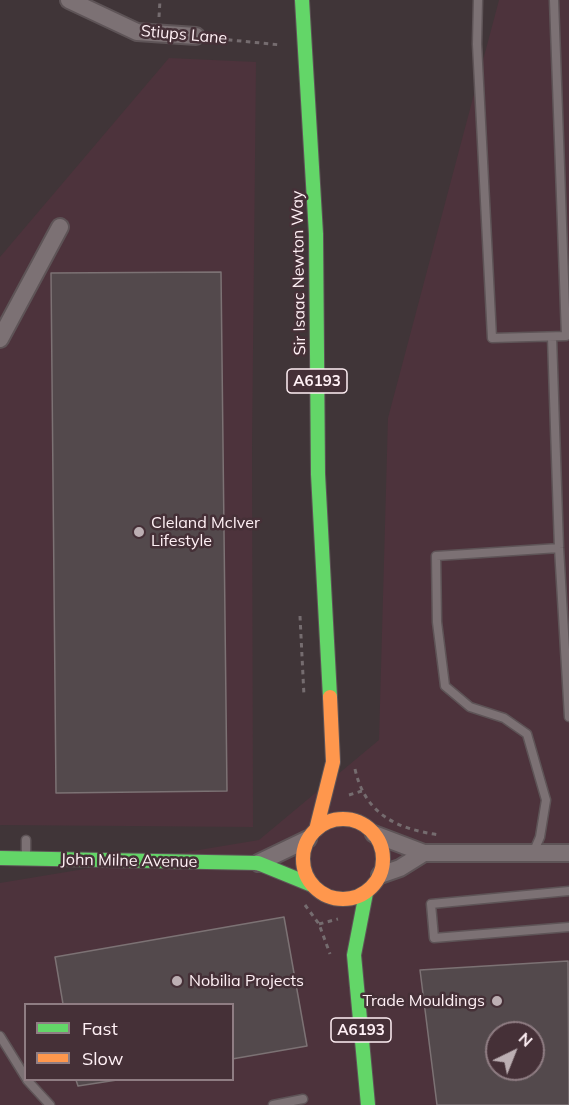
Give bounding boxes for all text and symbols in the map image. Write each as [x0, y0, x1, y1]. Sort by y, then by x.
street label: Stiups Lane [140, 22, 228, 48]
street label: Sir Isaac Newton Way [288, 190, 310, 356]
road number: A6193 [287, 369, 347, 393]
place label: Cleland McIver Lifestyle [151, 513, 260, 551]
marker: Cleland McIver Lifestyle [132, 525, 146, 539]
street label: John Milne Avenue [61, 850, 197, 872]
place label: Nobilia Projects [189, 971, 304, 991]
marker: Nobilia Projects [170, 974, 184, 988]
place label: Trade Mouldings [362, 991, 485, 1011]
marker: Trade Mouldings [490, 994, 504, 1008]
legend [24, 1003, 234, 1081]
text: Fast [82, 1017, 118, 1040]
road number: A6193 [331, 1018, 391, 1042]
north arrow [485, 1021, 545, 1081]
text: N [515, 1028, 537, 1051]
text: Slow [82, 1047, 123, 1070]

